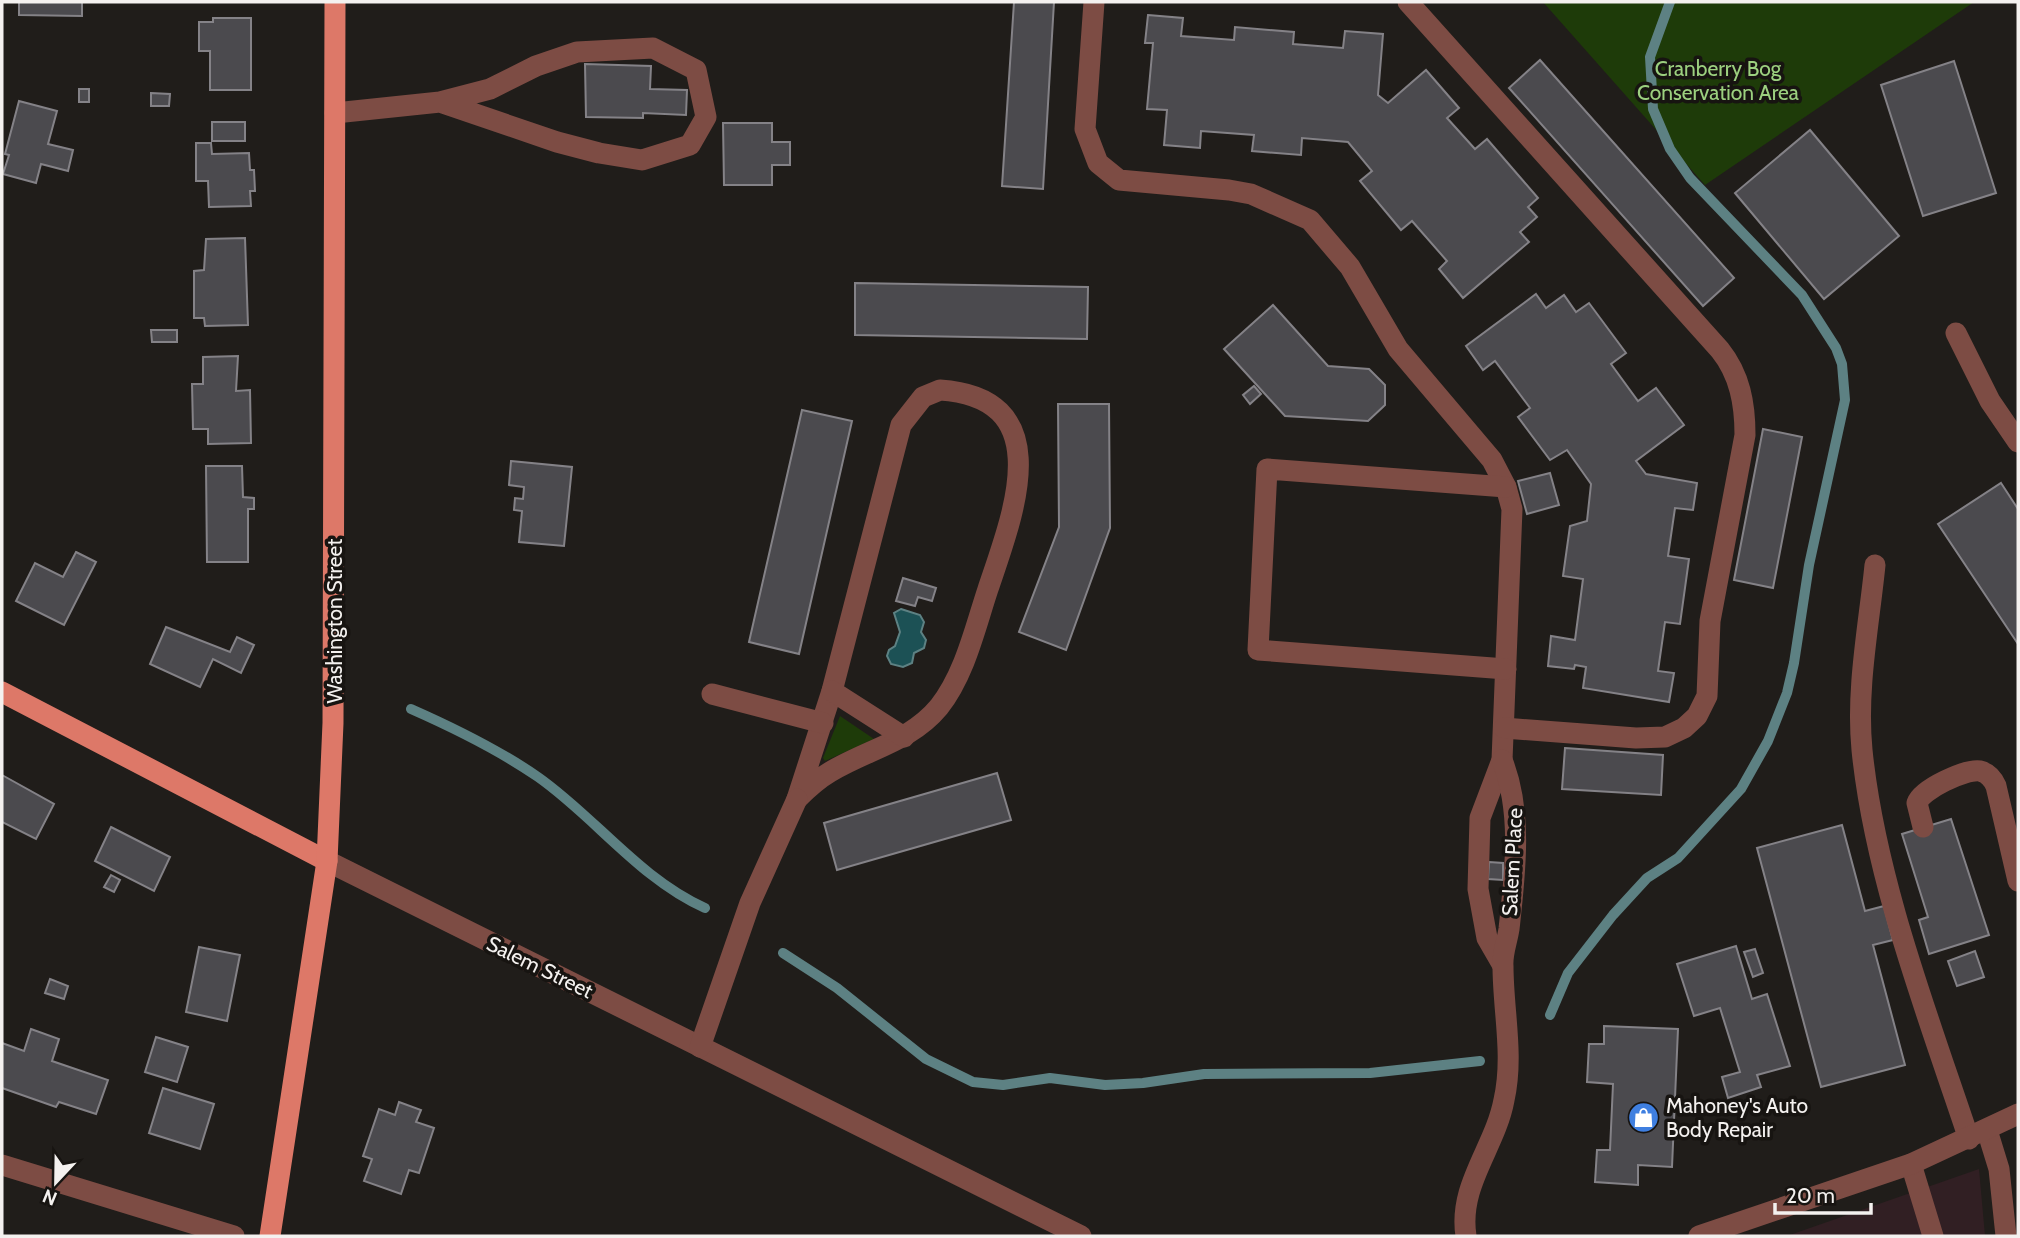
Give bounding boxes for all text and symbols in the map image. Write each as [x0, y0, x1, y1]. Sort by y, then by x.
park label: Cranberry Bog Conservation Area [1637, 56, 1799, 105]
street label: Washington Street [322, 539, 347, 703]
street label: Salem Place [1497, 807, 1527, 917]
street label: Salem Street [483, 931, 597, 1003]
place label: Mahoney's Auto Body Repair [1666, 1093, 1808, 1142]
shop icon: Mahoney's Auto Body Repair [1626, 1100, 1660, 1134]
north arrow [21, 1147, 91, 1217]
scale bar [1775, 1172, 1871, 1216]
text: 20 m [1786, 1183, 1835, 1208]
text: N [39, 1184, 60, 1210]

